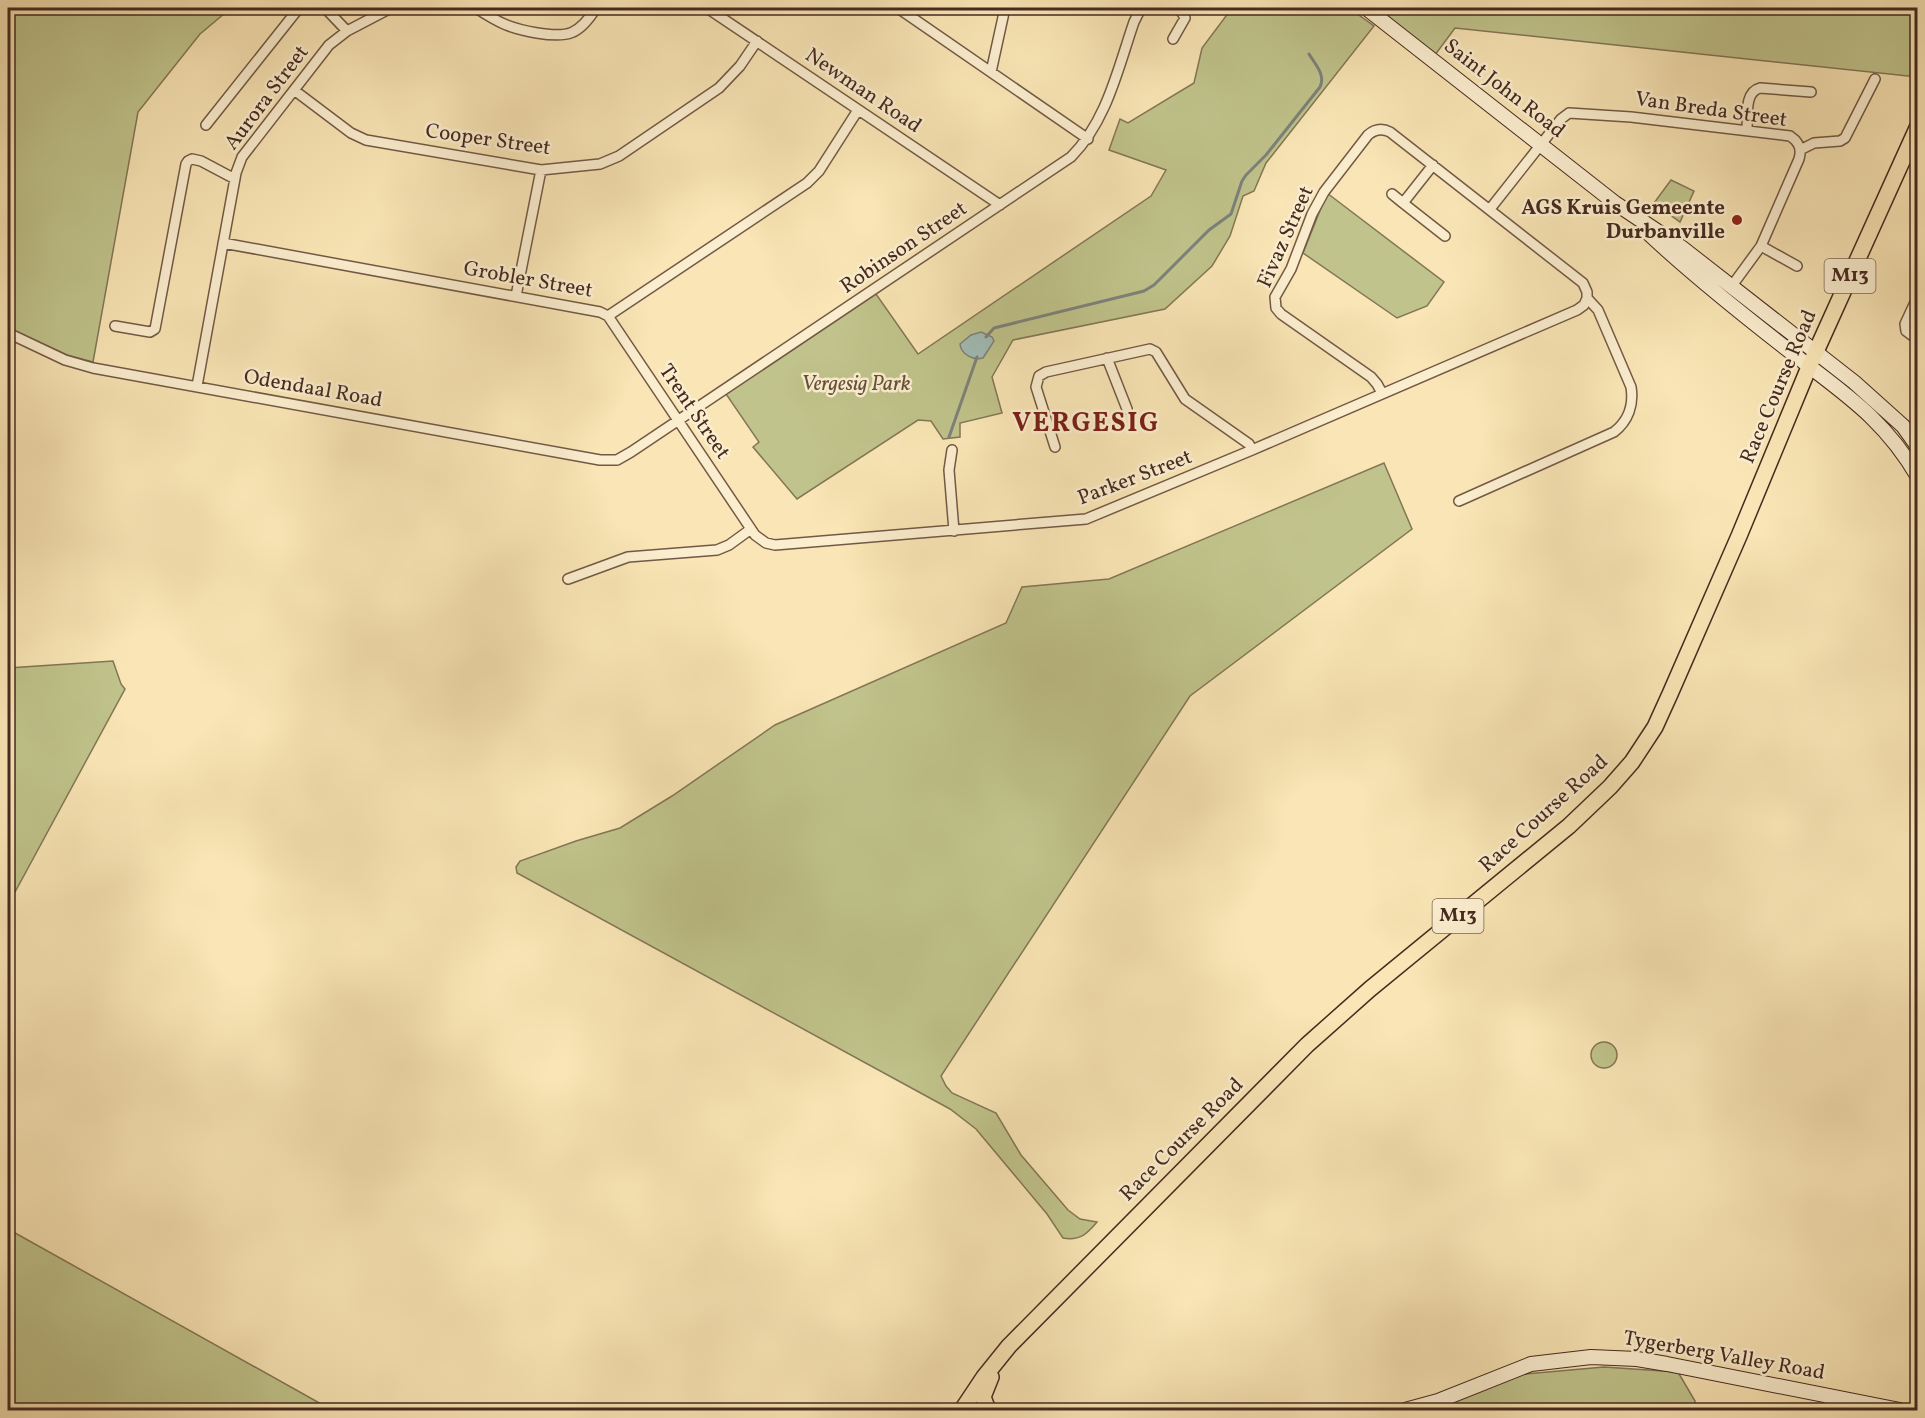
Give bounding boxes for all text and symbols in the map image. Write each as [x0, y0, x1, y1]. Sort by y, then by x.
street label: Saint John Road [1437, 32, 1571, 146]
street label: Aurora Street [218, 39, 316, 157]
street label: Newman Road [799, 41, 927, 141]
street label: Van Breda Street [1633, 85, 1789, 135]
street label: Cooper Street [424, 117, 552, 163]
street label: Fivaz Street [1251, 181, 1321, 293]
place label: AGS Kruis Gemeente Durbanville [1521, 194, 1725, 247]
street label: Robinson Street [835, 195, 973, 301]
marker: AGS Kruis Gemeente Durbanville [1730, 213, 1744, 227]
street label: Grobler Street [461, 254, 595, 306]
road number: M13 [1824, 259, 1876, 293]
street label: Race Course Road [1734, 306, 1824, 468]
street label: Trent Street [651, 359, 737, 465]
street label: Odendaal Road [241, 363, 385, 415]
park label: Vergesig Park [801, 370, 911, 399]
district label: VERGESIG [1012, 405, 1160, 443]
street label: Parker Street [1074, 443, 1196, 513]
street label: Race Course Road [1473, 748, 1615, 880]
road number: M13 [1432, 899, 1484, 933]
street label: Race Course Road [1114, 1072, 1250, 1208]
street label: Tygerberg Valley Road [1621, 1324, 1827, 1388]

